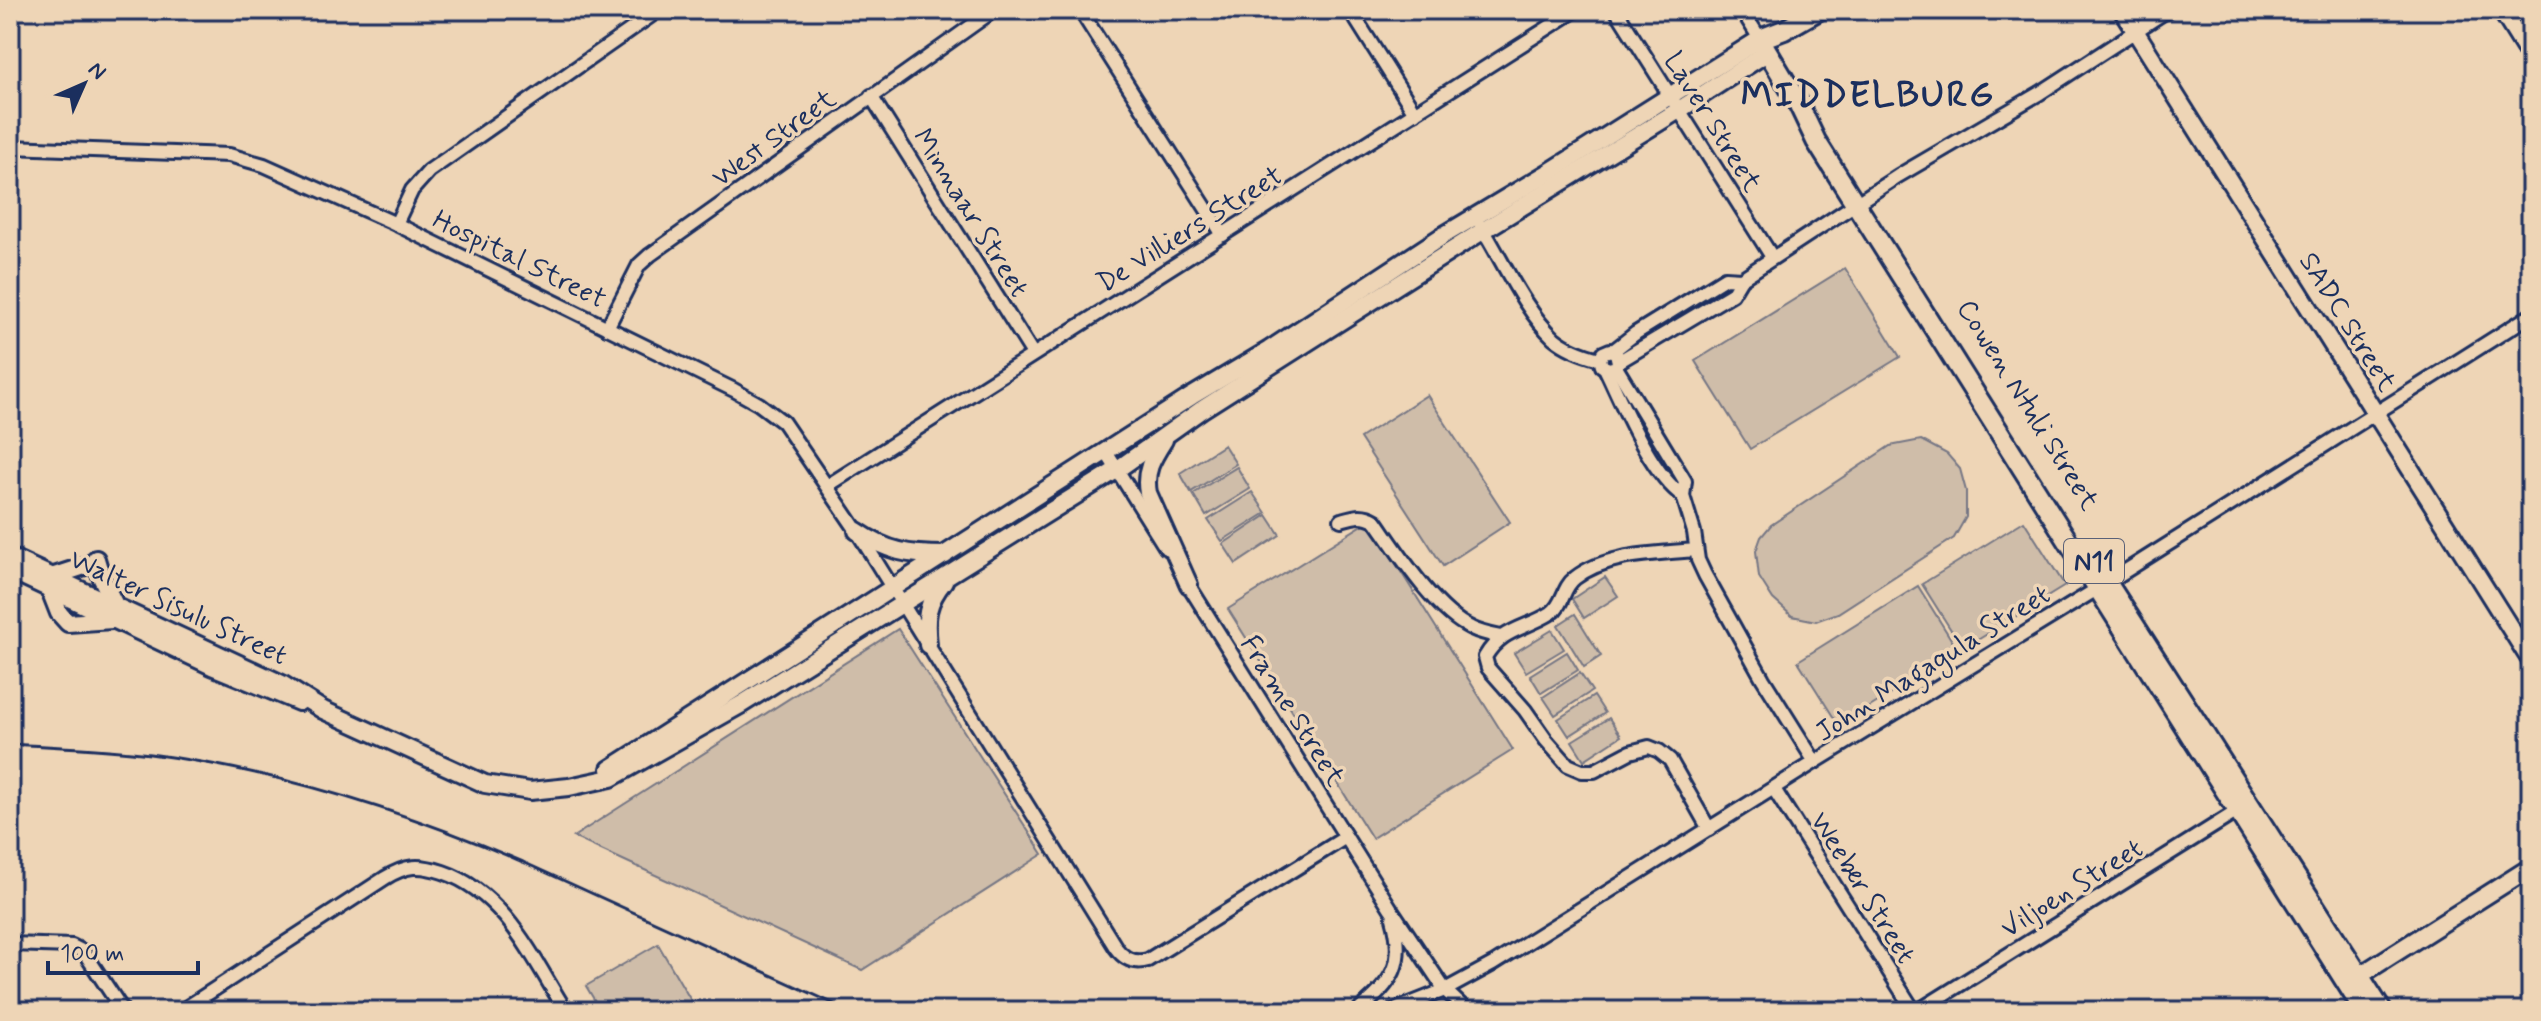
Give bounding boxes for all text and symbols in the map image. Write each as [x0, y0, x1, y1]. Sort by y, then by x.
north arrow [44, 44, 124, 124]
street label: Laver Street [1654, 45, 1770, 200]
text: N [82, 56, 112, 86]
district label: MIDDELBURG [1741, 73, 1995, 120]
street label: West Street [705, 81, 844, 197]
street label: Minnaar Street [903, 122, 1036, 305]
street label: De Villiers Street [1090, 158, 1290, 302]
street label: Hospital Street [426, 202, 612, 318]
street label: SADC Street [2289, 246, 2405, 399]
street label: Cowen Ntuli Street [1947, 293, 2107, 518]
road number: N11 [2064, 539, 2124, 583]
street label: Walter Sisulu Street [63, 542, 293, 675]
street label: John Magagula Street [1809, 577, 2059, 754]
street label: Frame Street [1231, 629, 1353, 794]
street label: Weeber Street [1800, 805, 1923, 971]
street label: Viljoen Street [1994, 831, 2151, 948]
scale bar [48, 925, 198, 975]
text: 100 m [60, 939, 124, 970]

